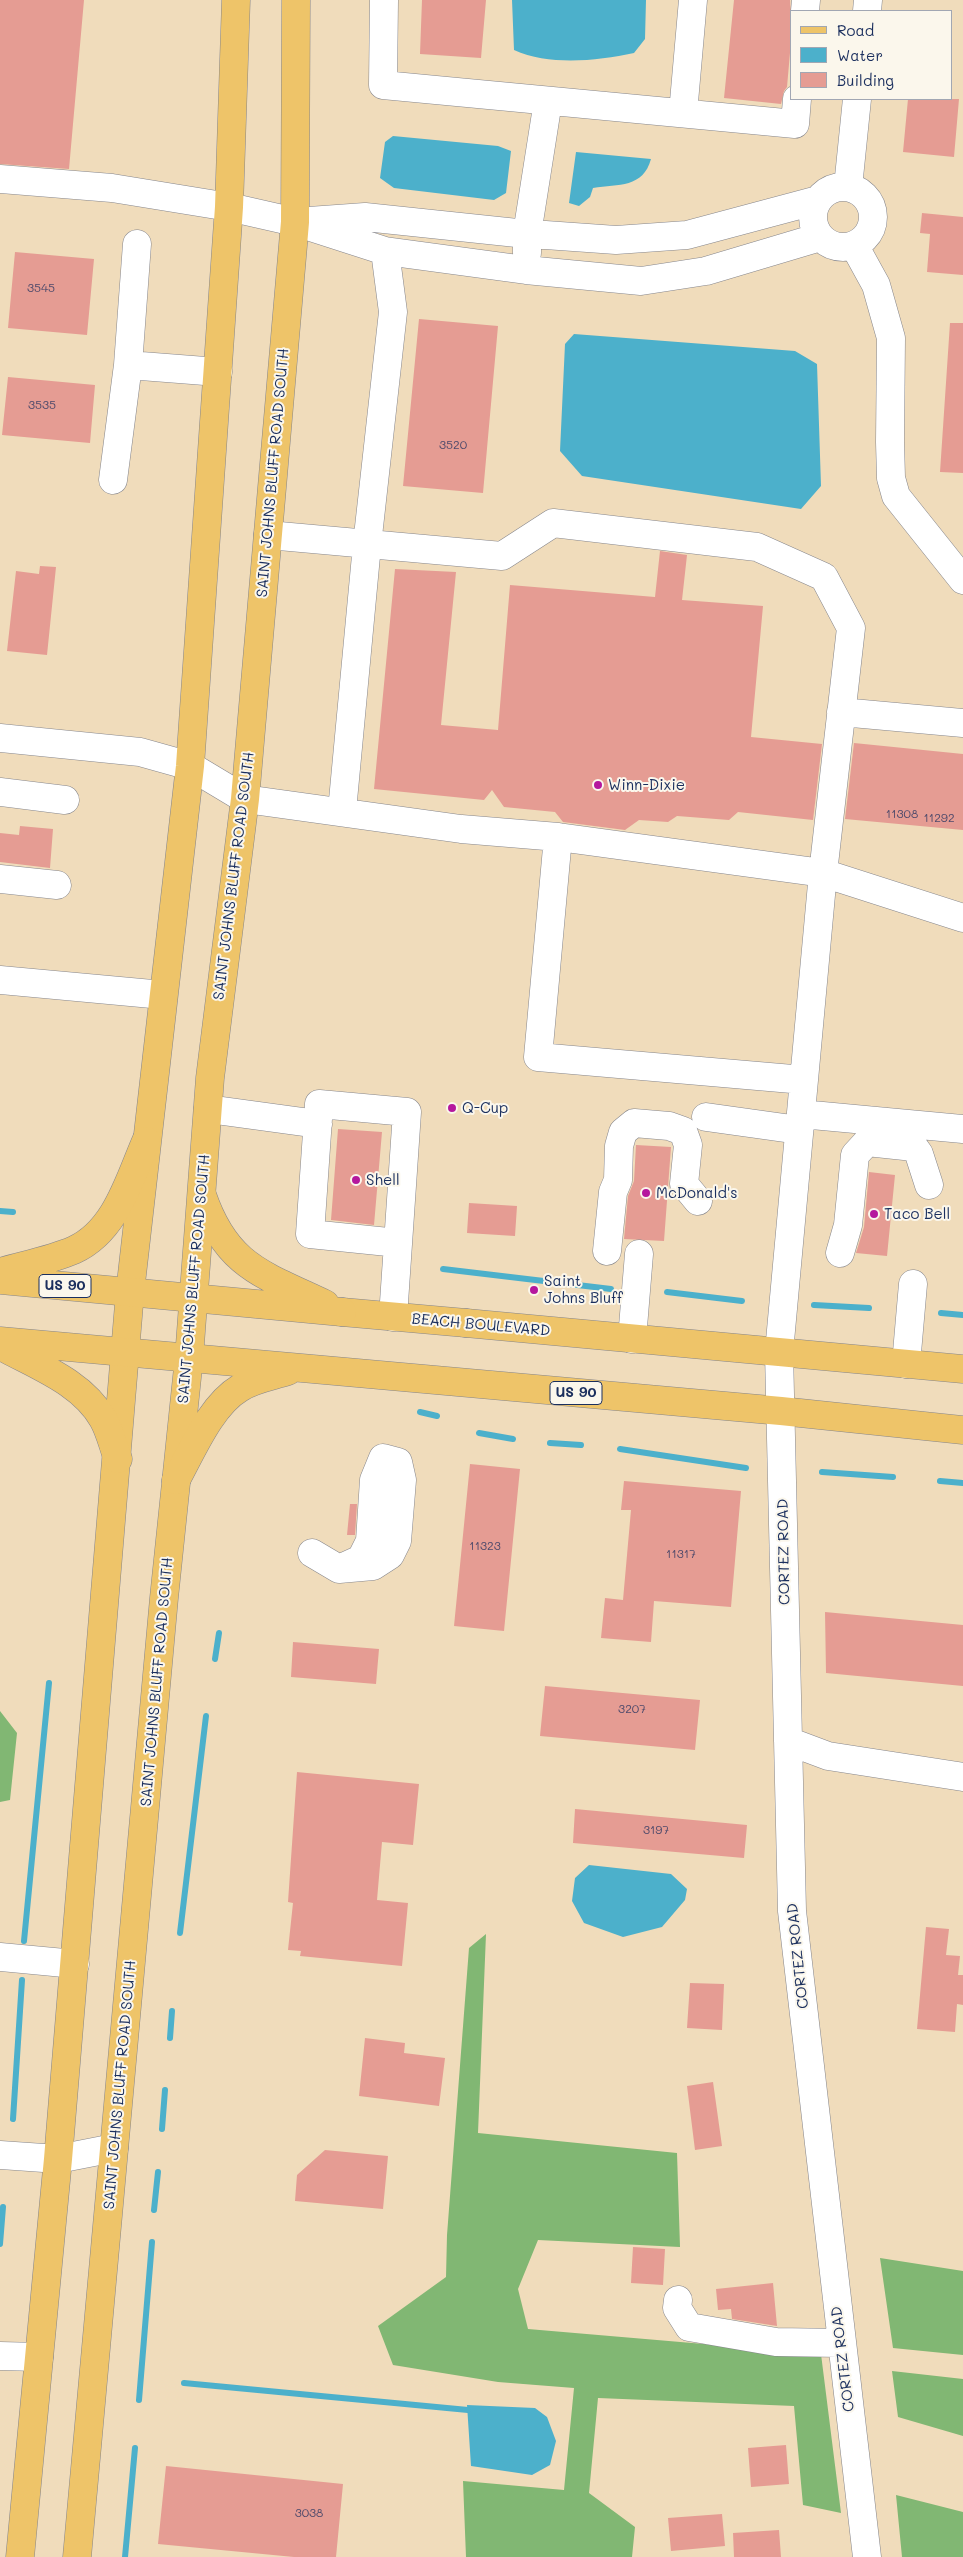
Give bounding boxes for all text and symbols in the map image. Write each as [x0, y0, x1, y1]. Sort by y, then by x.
legend [790, 10, 953, 100]
text: Road [837, 20, 874, 40]
text: Water [837, 45, 883, 65]
text: Building [837, 70, 894, 90]
house number: 3545 [27, 281, 55, 295]
street label: SAINT JOHNS BLUFF ROAD SOUTH [253, 348, 293, 598]
house number: 3535 [28, 398, 56, 412]
house number: 3520 [439, 438, 467, 452]
street label: SAINT JOHNS BLUFF ROAD SOUTH [210, 751, 258, 1001]
place label: Winn-Dixie [608, 776, 685, 794]
marker: Winn-Dixie [592, 779, 604, 791]
house number: 11308 [886, 807, 918, 821]
house number: 11292 [923, 811, 955, 825]
place label: Q-Cup [462, 1099, 508, 1117]
marker: Q-Cup [446, 1102, 458, 1114]
street label: SAINT JOHNS BLUFF ROAD SOUTH [174, 1154, 214, 1404]
place label: Shell [366, 1171, 400, 1189]
marker: Shell [350, 1174, 362, 1186]
place label: McDonald's [656, 1184, 738, 1202]
marker: McDonald's [640, 1187, 652, 1199]
place label: Taco Bell [884, 1205, 950, 1223]
marker: Taco Bell [868, 1208, 880, 1220]
place label: Saint Johns Bluff [544, 1272, 623, 1307]
road number: US 90 [39, 1274, 91, 1298]
marker: Saint Johns Bluff [528, 1284, 540, 1296]
street label: BEACH BOULEVARD [411, 1310, 551, 1340]
road number: US 90 [550, 1382, 602, 1405]
street label: CORTEZ ROAD [774, 1499, 794, 1605]
house number: 11323 [469, 1539, 501, 1553]
house number: 11317 [666, 1547, 696, 1561]
street label: SAINT JOHNS BLUFF ROAD SOUTH [137, 1557, 177, 1807]
house number: 3207 [618, 1702, 646, 1716]
house number: 3197 [643, 1823, 669, 1837]
street label: CORTEZ ROAD [783, 1902, 813, 2010]
street label: SAINT JOHNS BLUFF ROAD SOUTH [100, 1960, 140, 2210]
street label: CORTEZ ROAD [828, 2305, 858, 2413]
house number: 3038 [295, 2506, 323, 2520]

